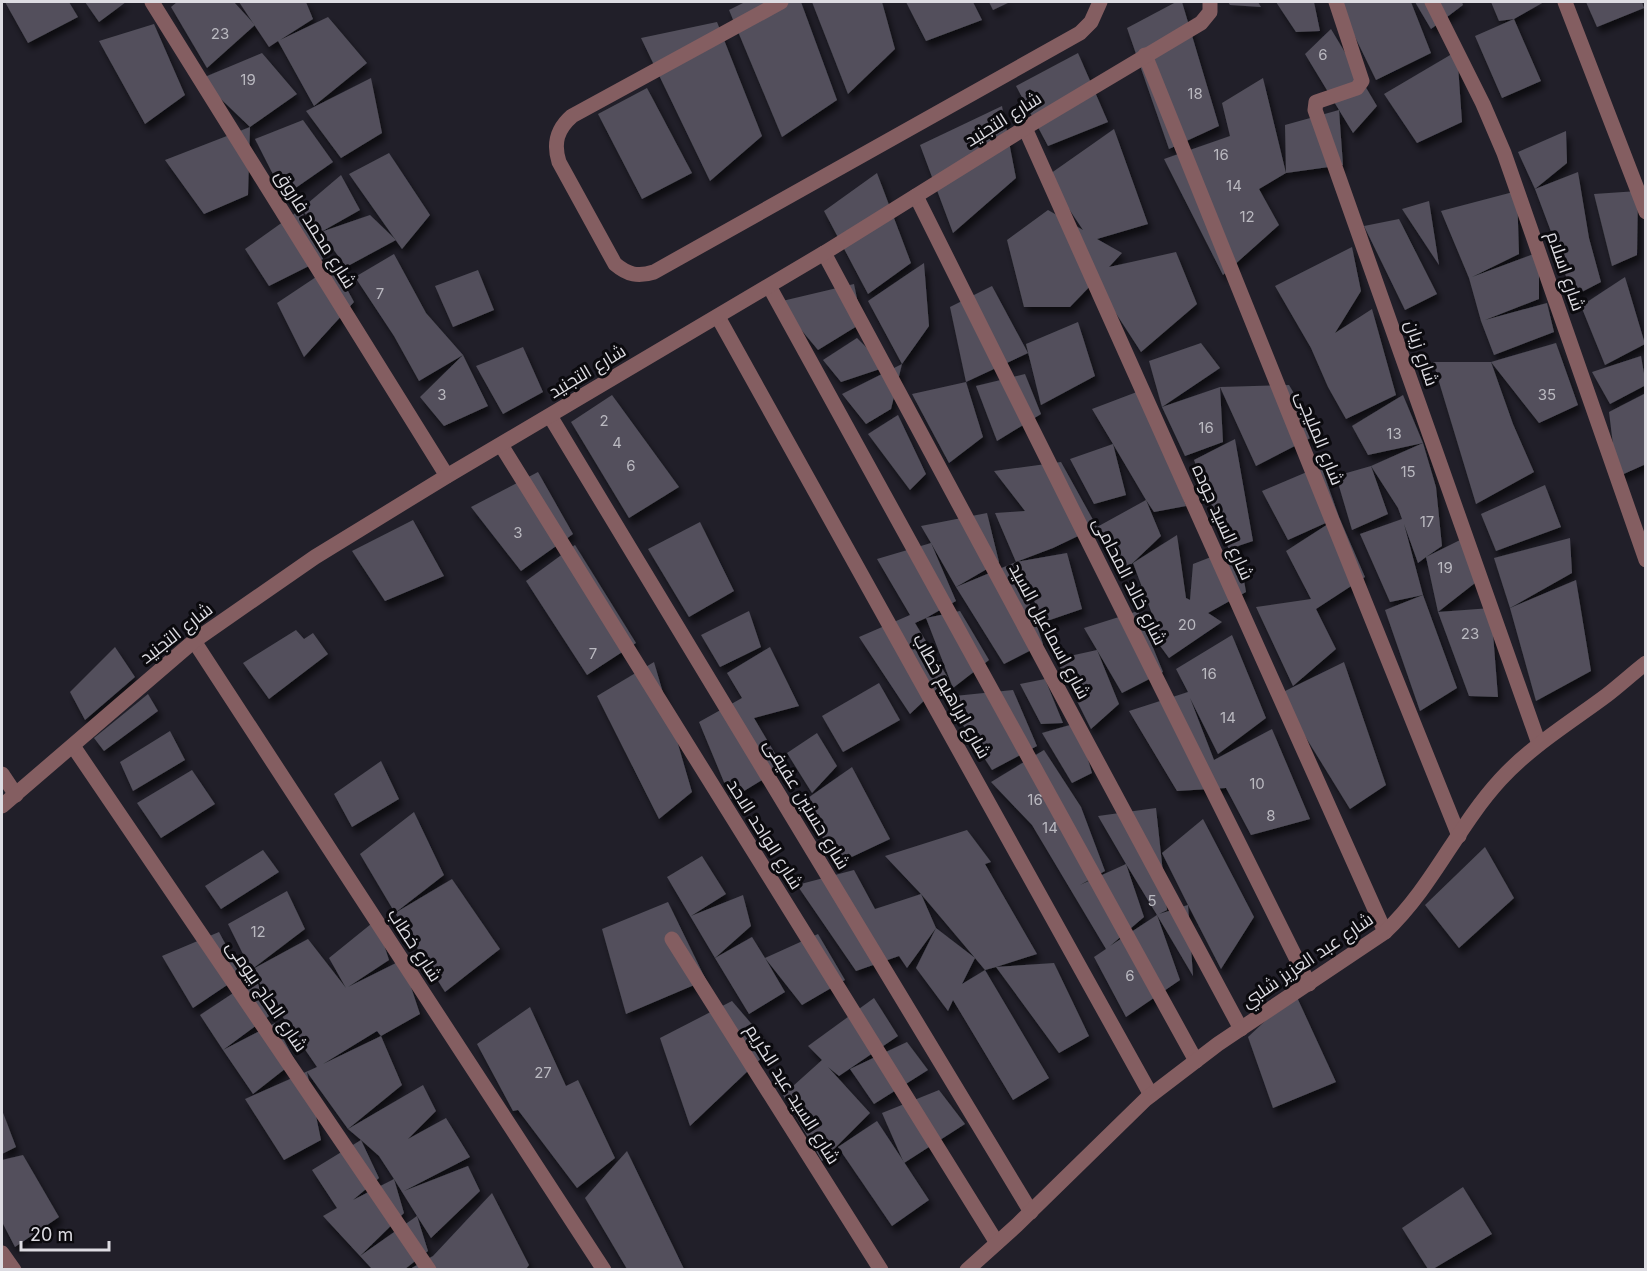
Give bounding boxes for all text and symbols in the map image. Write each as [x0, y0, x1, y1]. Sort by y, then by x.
house number: 23 [211, 24, 229, 43]
house number: 6 [1318, 45, 1328, 64]
house number: 19 [240, 70, 256, 89]
house number: 18 [1187, 84, 1203, 103]
street label: شارع التجنيد [961, 87, 1046, 152]
house number: 16 [1213, 145, 1229, 164]
street label: شارع محمد فاروق [269, 166, 361, 293]
house number: 14 [1226, 176, 1242, 195]
house number: 12 [1239, 207, 1255, 226]
street label: شارع اسلام [1541, 228, 1589, 314]
house number: 7 [376, 284, 384, 303]
street label: شارع زيان [1399, 317, 1443, 389]
street label: شارع التجنيد [545, 340, 630, 404]
house number: 3 [437, 385, 447, 404]
house number: 35 [1538, 385, 1556, 404]
street label: شارع المليجى [1290, 388, 1348, 489]
house number: 2 [599, 411, 609, 430]
house number: 16 [1198, 418, 1214, 437]
house number: 13 [1386, 424, 1402, 443]
house number: 4 [612, 433, 622, 452]
house number: 6 [626, 456, 636, 475]
street label: شارع السيد جوده [1186, 461, 1258, 584]
house number: 15 [1400, 462, 1416, 481]
house number: 17 [1420, 512, 1434, 531]
street label: شارع خالد المحامى [1087, 514, 1171, 649]
house number: 3 [513, 523, 523, 542]
house number: 19 [1437, 558, 1453, 577]
street label: شارع اسماعيل السيد [1004, 559, 1095, 703]
street label: شارع التجنيد [136, 598, 218, 669]
house number: 20 [1178, 615, 1196, 634]
house number: 23 [1461, 624, 1479, 643]
street label: شارع ابراهيم خطاب [907, 630, 995, 763]
house number: 7 [589, 644, 597, 663]
house number: 16 [1201, 664, 1217, 683]
house number: 14 [1220, 708, 1236, 727]
street label: شارع حسنين عفيفى [758, 735, 854, 874]
house number: 10 [1249, 774, 1265, 793]
street label: شارع الواحد الاحد [721, 775, 807, 894]
house number: 16 [1027, 790, 1043, 809]
house number: 8 [1266, 806, 1276, 825]
house number: 14 [1042, 818, 1058, 837]
house number: 5 [1147, 891, 1157, 910]
street label: شارع خطاب [382, 905, 446, 987]
street label: شارع عبد العزيز شلبي [1237, 908, 1379, 1015]
house number: 12 [250, 922, 266, 941]
street label: شارع الحاج بيومى [220, 937, 312, 1057]
house number: 6 [1125, 966, 1135, 985]
street label: شارع السيد عبد الكريم [740, 1020, 845, 1169]
house number: 27 [534, 1063, 552, 1082]
scale bar [21, 1214, 110, 1252]
text: 20 m [30, 1224, 73, 1245]

